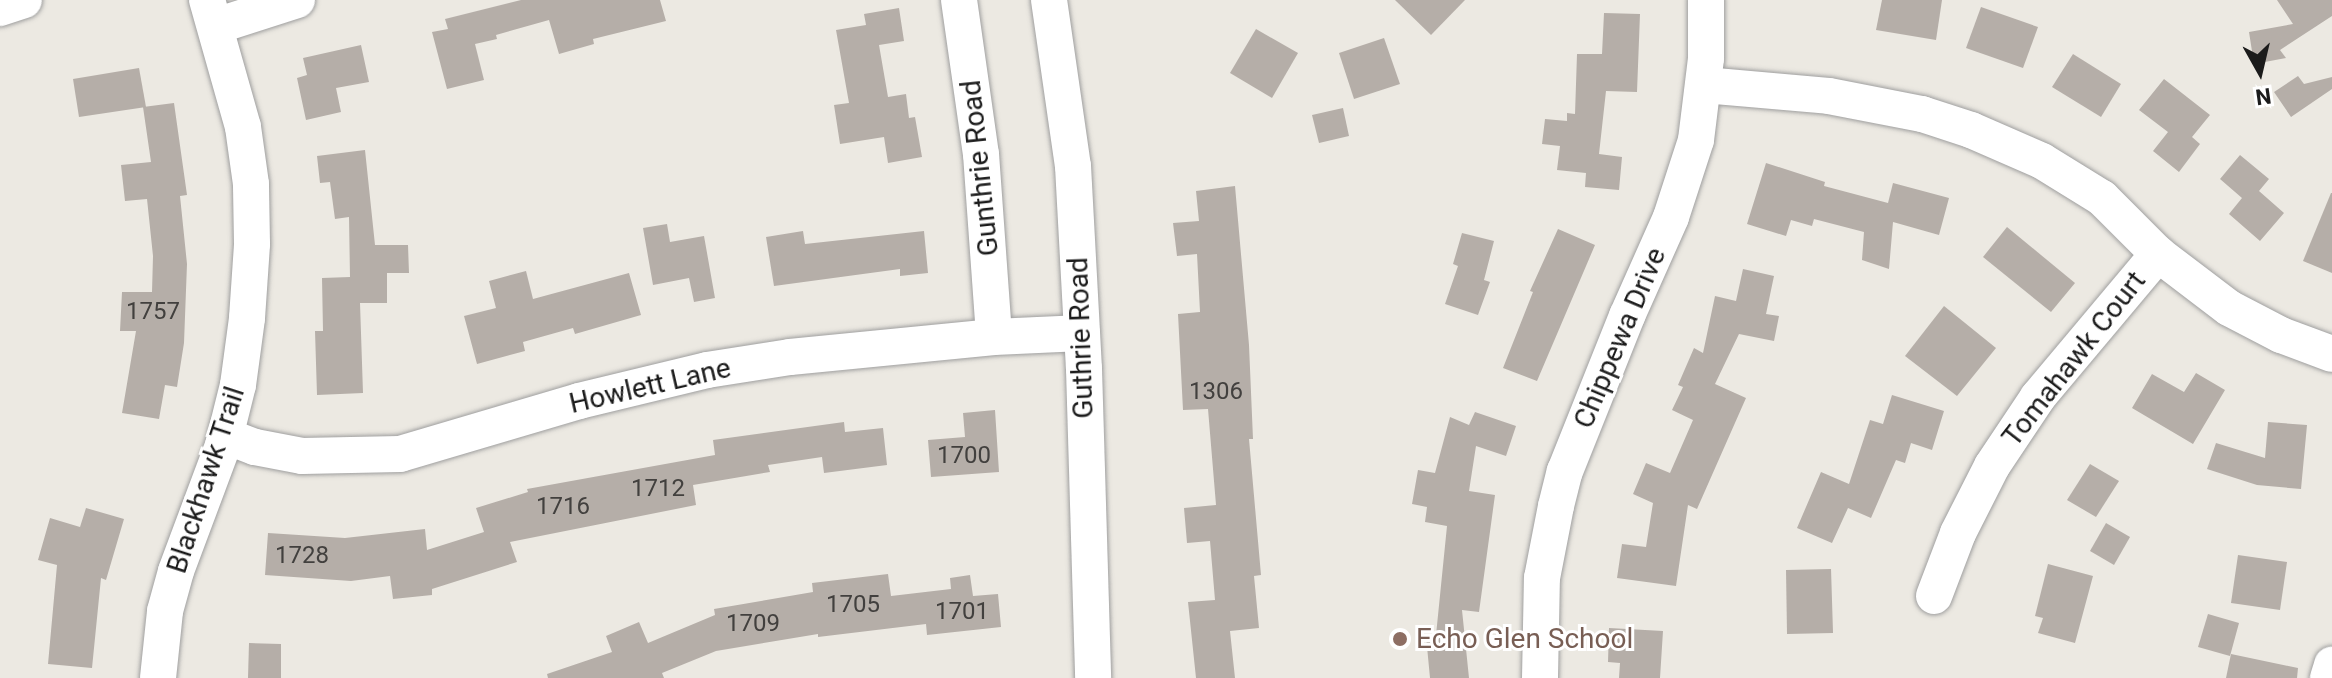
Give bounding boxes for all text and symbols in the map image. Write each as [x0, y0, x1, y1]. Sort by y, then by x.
north arrow [2220, 32, 2300, 112]
street label: Gunthrie Road [954, 78, 1006, 258]
text: N [2254, 83, 2273, 110]
street label: Chippewa Drive [1567, 243, 1673, 433]
street label: Guthrie Road [1061, 257, 1101, 419]
street label: Tomahawk Court [1995, 265, 2153, 453]
house number: 1757 [126, 298, 180, 326]
street label: Howlett Lane [566, 351, 734, 421]
house number: 1306 [1189, 378, 1243, 406]
street label: Blackhawk Trail [160, 382, 252, 578]
house number: 1700 [937, 442, 991, 470]
house number: 1712 [631, 475, 685, 503]
house number: 1716 [536, 493, 590, 521]
house number: 1728 [275, 542, 329, 570]
house number: 1705 [826, 591, 880, 619]
house number: 1701 [935, 598, 989, 626]
house number: 1709 [726, 610, 780, 638]
place label: Echo Glen School [1416, 622, 1633, 656]
marker: Echo Glen School [1391, 630, 1409, 648]

